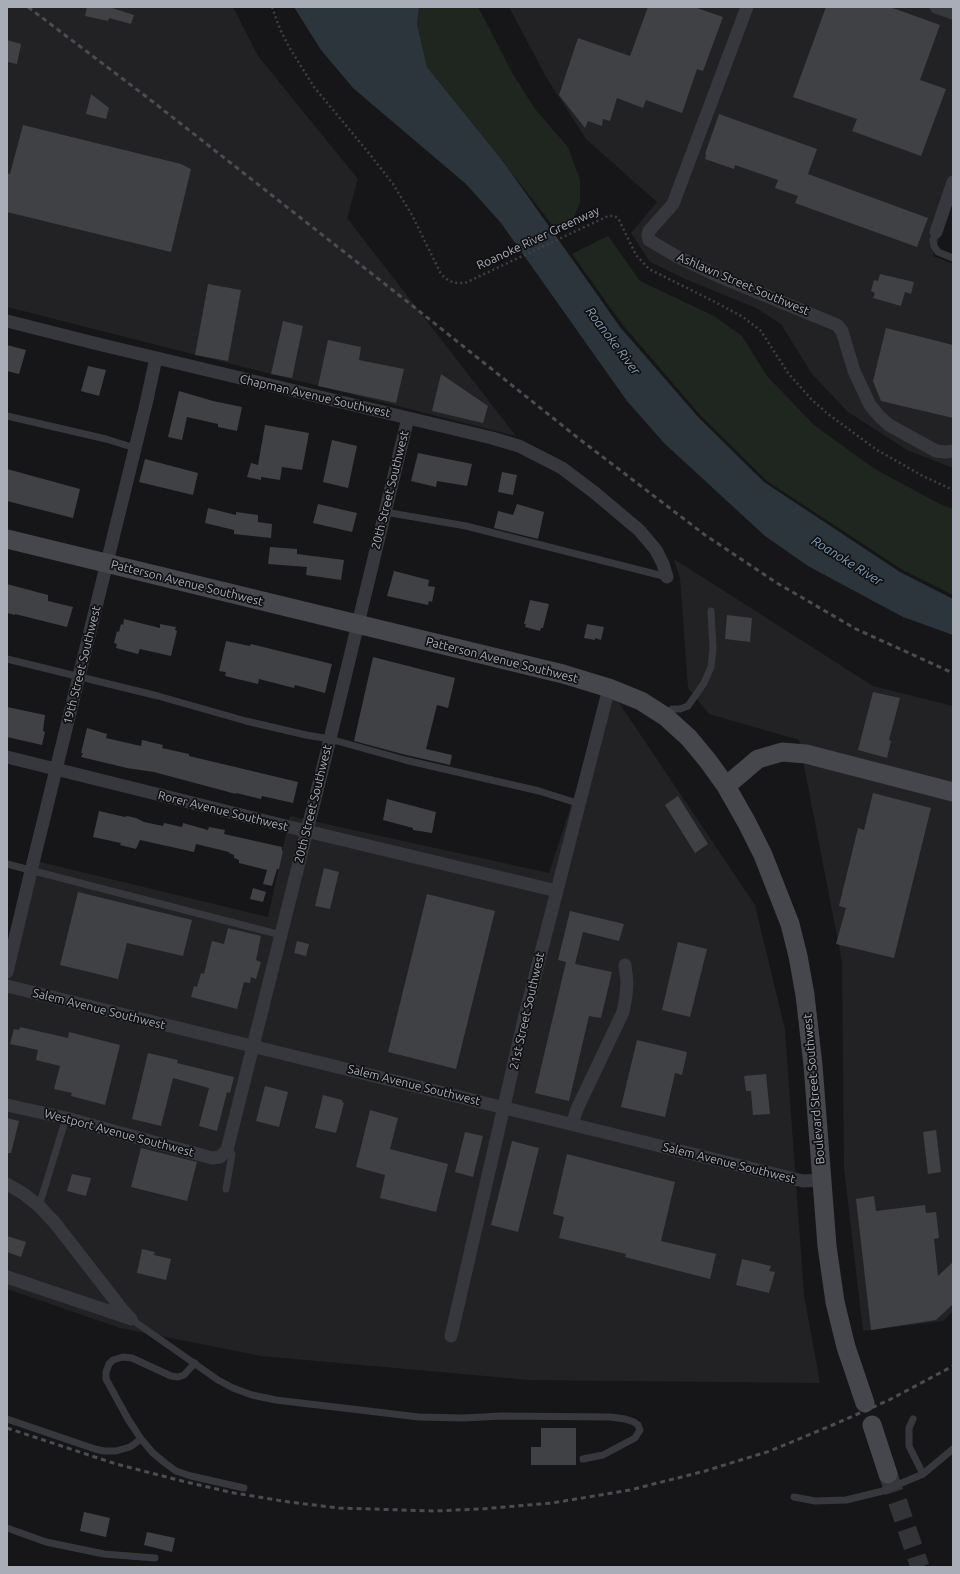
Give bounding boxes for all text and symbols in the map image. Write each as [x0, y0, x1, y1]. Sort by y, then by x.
street label: Roanoke River Greenway [474, 203, 602, 273]
street label: Ashlawn Street Southwest [675, 250, 811, 318]
water label: Roanoke River [582, 304, 644, 378]
street label: Chapman Avenue Southwest [238, 372, 392, 420]
street label: 20th Street Southwest [368, 429, 412, 551]
water label: Roanoke River [809, 533, 885, 589]
street label: Patterson Avenue Southwest [109, 557, 265, 609]
street label: 19th Street Southwest [60, 604, 104, 726]
street label: Patterson Avenue Southwest [424, 634, 580, 686]
street label: 20th Street Southwest [291, 743, 335, 865]
street label: Rorer Avenue Southwest [156, 788, 290, 834]
street label: 21st Street Southwest [506, 951, 548, 1071]
street label: Salem Avenue Southwest [31, 986, 167, 1032]
street label: Boulevard Street Southwest [800, 1013, 828, 1165]
street label: Salem Avenue Southwest [346, 1062, 482, 1108]
street label: Westport Avenue Southwest [43, 1106, 195, 1160]
street label: Salem Avenue Southwest [661, 1140, 797, 1186]

